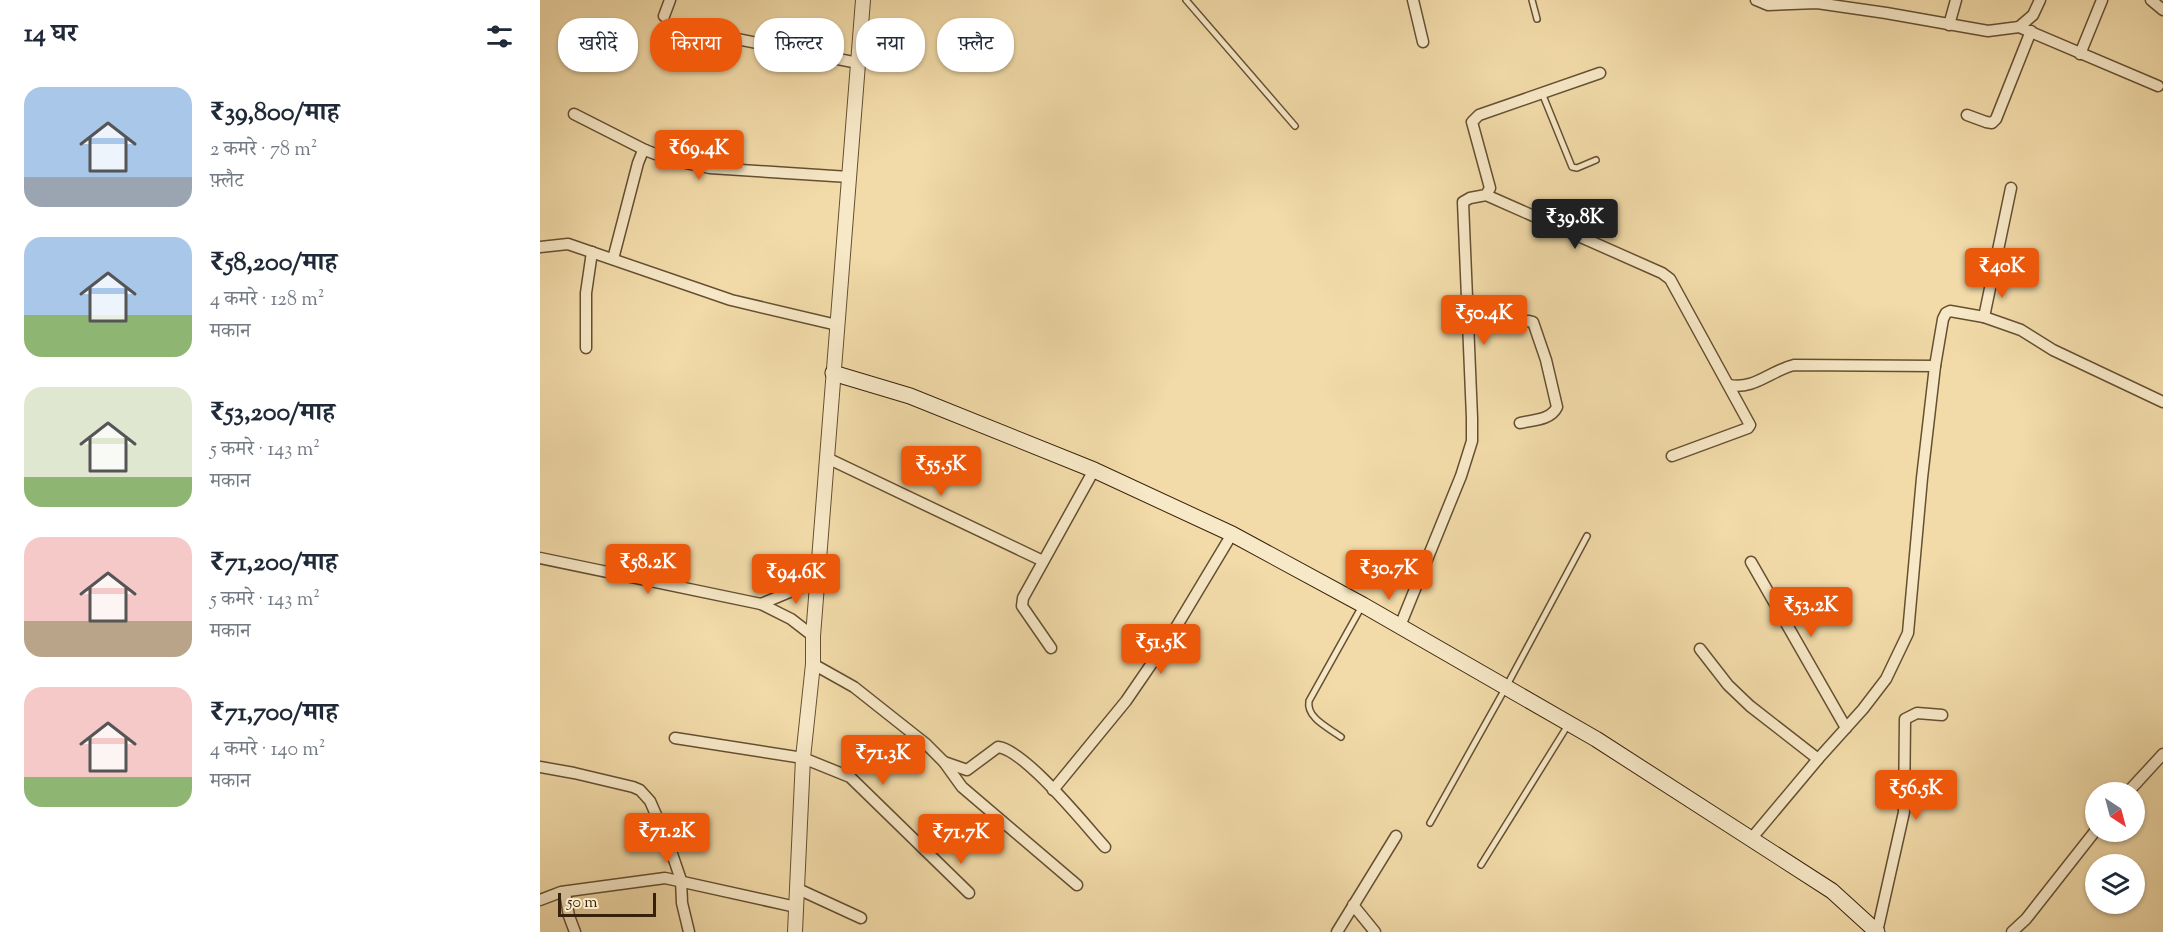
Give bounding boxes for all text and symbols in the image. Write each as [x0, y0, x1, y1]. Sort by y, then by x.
text: 14 घर [24, 16, 77, 53]
chip: खरीदें [558, 18, 638, 72]
chip: किराया [650, 18, 742, 72]
chip: फ़िल्टर [754, 18, 844, 72]
chip: नया [856, 18, 925, 72]
chip: फ़्लैट [937, 18, 1014, 72]
icon: filters [483, 20, 516, 53]
text: ₹39,800/माह [210, 95, 339, 132]
icon: home [72, 111, 144, 183]
pin: ₹69.4K [650, 130, 748, 181]
text: ₹69.4K [669, 135, 729, 164]
text: 2 कमरे · 78 m² [210, 136, 318, 165]
text: फ़्लैट [210, 168, 243, 197]
pin: ₹39.8K [1526, 199, 1624, 250]
text: ₹39.8K [1546, 204, 1604, 233]
text: ₹58,200/माह [210, 245, 337, 282]
pin: ₹40K [1966, 248, 2038, 299]
text: ₹40K [1979, 253, 2025, 282]
icon: home [72, 261, 144, 333]
text: 4 कमरे · 128 m² [210, 286, 324, 315]
pin: ₹50.4K [1435, 295, 1533, 346]
text: ₹50.4K [1455, 300, 1513, 329]
text: मकान [210, 318, 251, 347]
text: ₹53,200/माह [210, 395, 335, 432]
icon: home [72, 411, 144, 483]
text: 5 कमरे · 143 m² [210, 436, 320, 465]
pin: ₹55.5K [892, 446, 990, 497]
text: ₹55.5K [915, 451, 967, 480]
text: मकान [210, 468, 251, 497]
pin: ₹58.2K [599, 544, 697, 595]
text: ₹71,200/माह [210, 545, 337, 582]
text: ₹58.2K [620, 549, 676, 578]
pin: ₹30.7K [1340, 550, 1438, 601]
pin: ₹94.6K [747, 554, 845, 605]
text: ₹30.7K [1360, 555, 1418, 584]
text: ₹94.6K [766, 559, 826, 588]
icon: home [72, 561, 144, 633]
text: 5 कमरे · 143 m² [210, 586, 320, 615]
pin: ₹53.2K [1762, 587, 1860, 638]
text: ₹53.2K [1783, 592, 1839, 621]
text: मकान [210, 618, 251, 647]
pin: ₹51.5K [1112, 624, 1210, 675]
text: ₹51.5K [1135, 629, 1187, 658]
text: ₹71,700/माह [210, 695, 338, 732]
icon: home [72, 711, 144, 783]
pin: ₹71.3K [834, 735, 932, 786]
text: 4 कमरे · 140 m² [210, 736, 326, 765]
text: ₹71.3K [855, 740, 911, 769]
text: मकान [210, 768, 251, 797]
pin: ₹56.5K [1867, 770, 1965, 821]
text: ₹56.5K [1889, 775, 1943, 804]
north arrow [2085, 782, 2145, 842]
map controls [2085, 782, 2145, 914]
pin: ₹71.2K [618, 813, 716, 864]
pin: ₹71.7K [912, 814, 1010, 865]
text: ₹71.2K [639, 818, 696, 847]
text: ₹71.7K [932, 819, 990, 848]
button: layers [2085, 854, 2145, 914]
scale bar [558, 890, 656, 918]
text: 50 m [567, 892, 598, 915]

